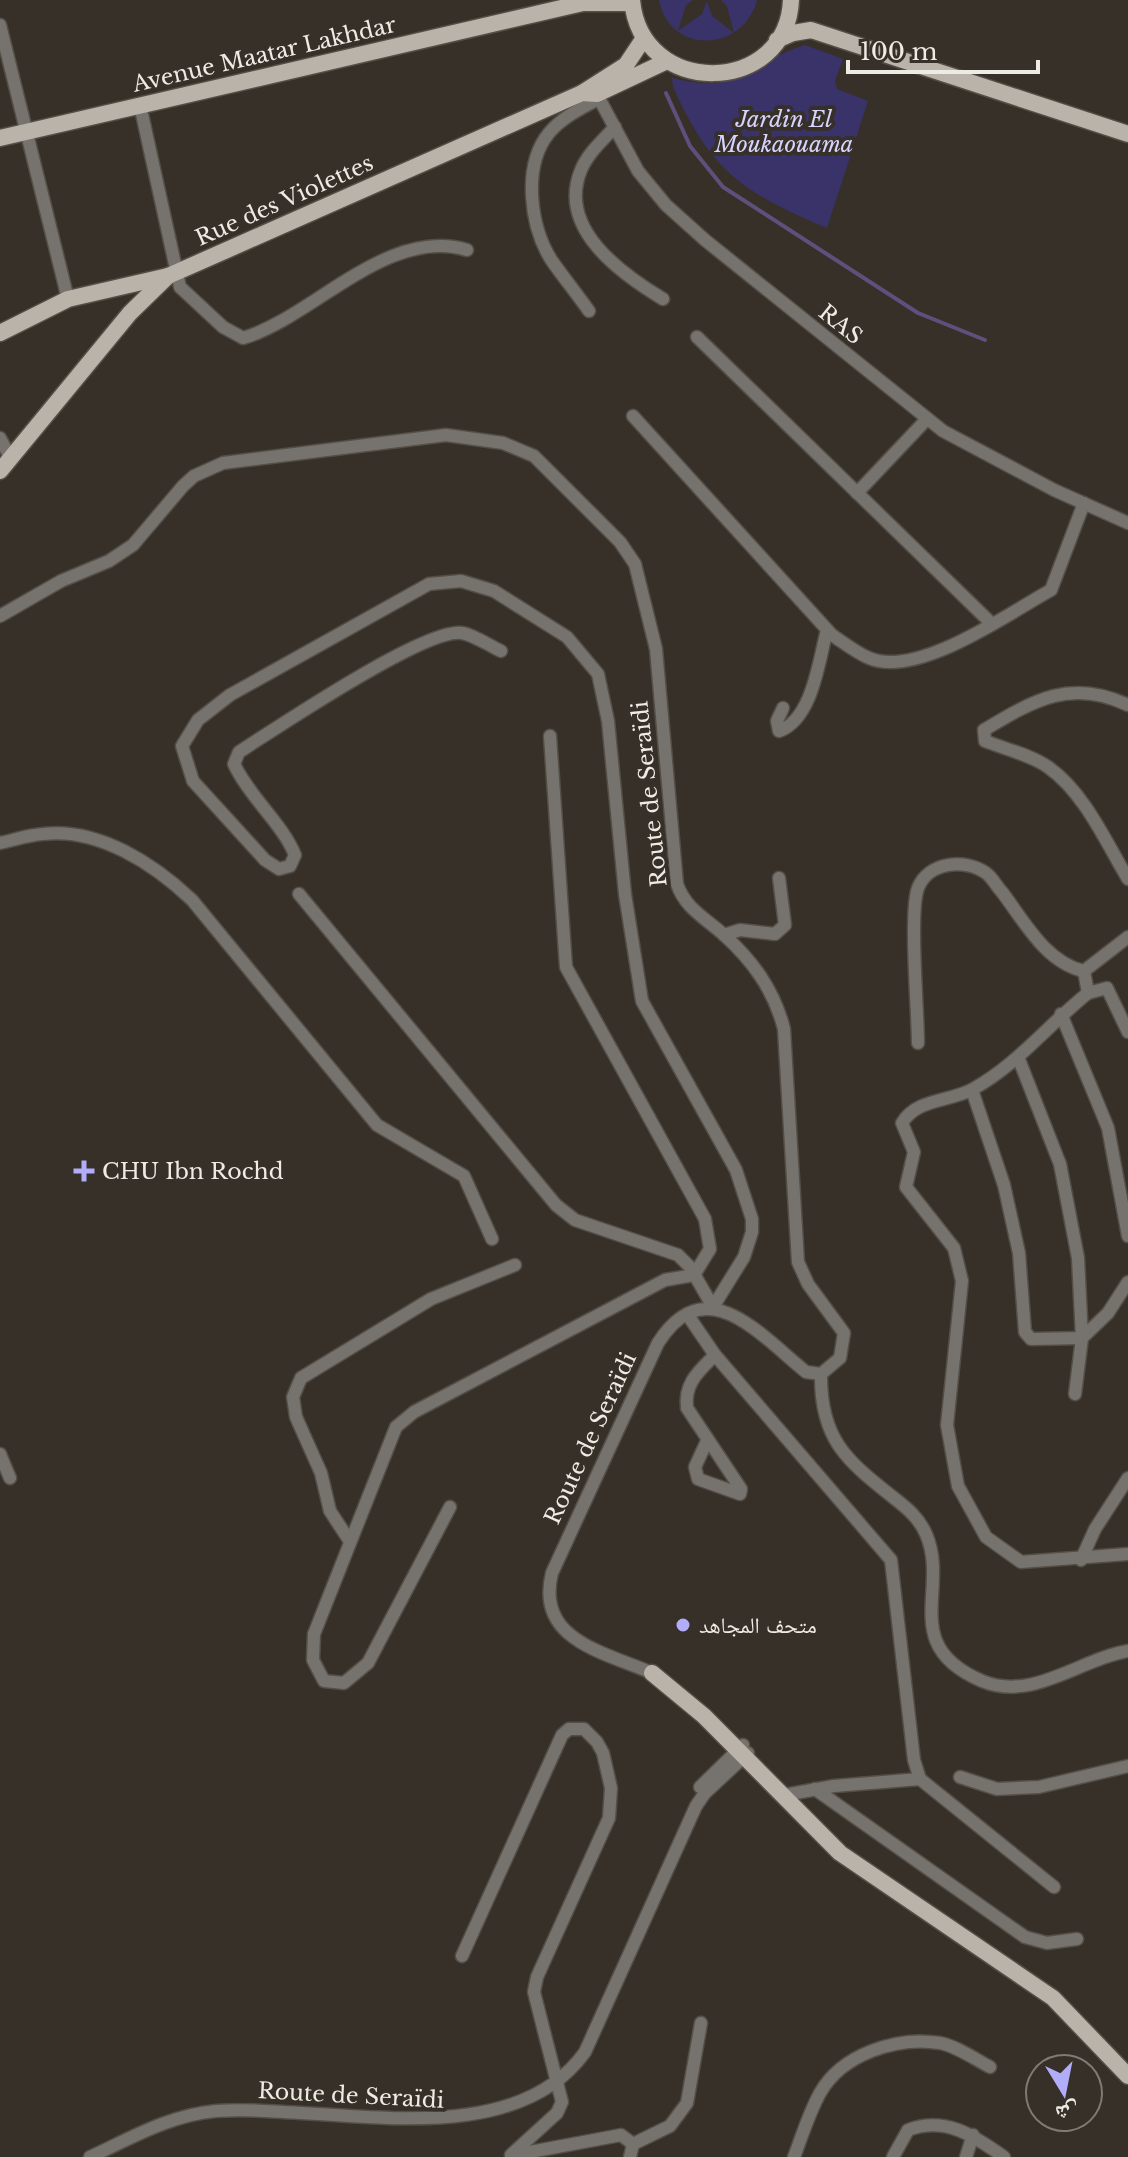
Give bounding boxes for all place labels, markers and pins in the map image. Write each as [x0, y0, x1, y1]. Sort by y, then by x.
place label: CHU Ibn Rochd [102, 1158, 284, 1185]
marker: CHU Ibn Rochd [73, 1160, 95, 1182]
place label: متحف المجاهد [699, 1612, 817, 1639]
marker: متحف المجاهد [674, 1616, 692, 1634]

